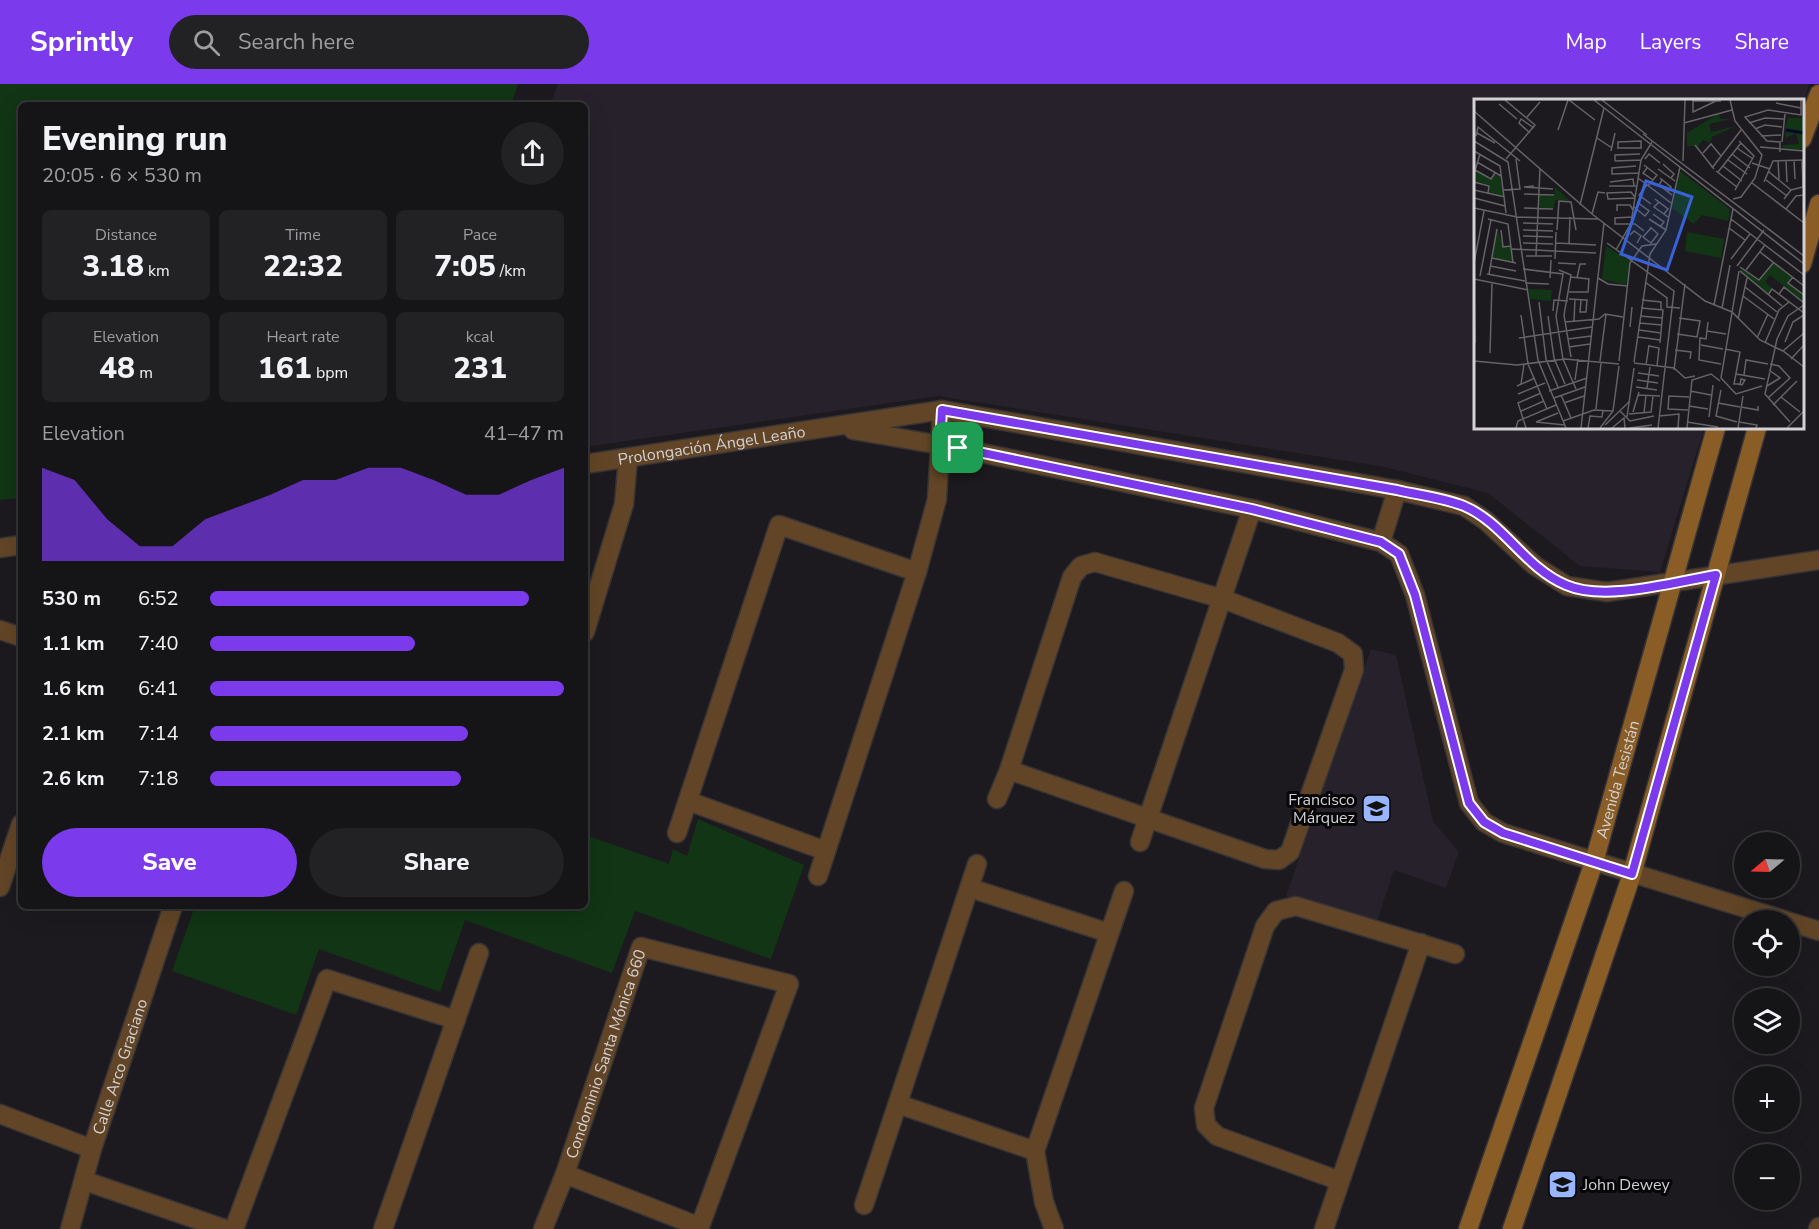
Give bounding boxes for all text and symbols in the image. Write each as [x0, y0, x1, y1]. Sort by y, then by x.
search box [169, 15, 589, 69]
text: Sprintly [30, 23, 133, 61]
icon: search [190, 26, 223, 59]
text: Search here [238, 27, 355, 57]
text: Map [1565, 28, 1607, 56]
text: Layers [1640, 28, 1701, 56]
text: Share [1734, 28, 1789, 56]
inset map [1474, 99, 1804, 429]
text: Evening run [42, 117, 227, 162]
button: share [501, 122, 564, 185]
text: 20:05 · 6 × 530 m [42, 162, 202, 189]
text: Distance [95, 224, 157, 246]
text: Time [285, 224, 321, 246]
text: Pace [463, 224, 497, 246]
text: 3.18 [82, 246, 144, 287]
text: 22:32 [263, 246, 343, 287]
text: 7:05 [434, 246, 496, 287]
text: km [144, 260, 170, 282]
text: /km [496, 260, 526, 282]
text: Elevation [93, 326, 159, 348]
text: Heart rate [266, 326, 340, 348]
text: kcal [466, 326, 494, 348]
text: 48 [99, 348, 135, 389]
text: 161 [258, 348, 312, 389]
text: 231 [453, 348, 507, 389]
text: m [135, 362, 153, 384]
text: bpm [312, 362, 348, 384]
text: Elevation [42, 420, 125, 447]
text: 41–47 m [484, 420, 564, 447]
street label: Prolongación Ángel Leaño [616, 421, 807, 471]
pin [932, 422, 983, 473]
icon: arrive [941, 431, 974, 464]
text: 530 m [42, 585, 101, 612]
text: 6:52 [138, 585, 179, 612]
text: 1.1 km [42, 630, 105, 657]
text: 7:40 [138, 630, 179, 657]
text: 1.6 km [42, 675, 105, 702]
text: 6:41 [138, 675, 179, 702]
street label: Avenida Tesistán [1591, 718, 1645, 841]
text: 2.1 km [42, 720, 105, 747]
text: 7:14 [138, 720, 179, 747]
text: 2.6 km [42, 765, 105, 792]
text: 7:18 [138, 765, 179, 792]
place label: Francisco Márquez [1288, 789, 1355, 829]
school or university icon: Francisco Márquez [1360, 792, 1392, 824]
button: Save [42, 828, 297, 897]
button: Share [309, 828, 564, 897]
north arrow [1734, 832, 1800, 898]
map controls [1734, 832, 1800, 1210]
button: locate [1734, 910, 1800, 976]
street label: Condominio Santa Mónica 660 [561, 947, 651, 1162]
button: layers [1734, 988, 1800, 1054]
street label: Calle Arco Graciano [88, 996, 153, 1138]
button: + [1734, 1066, 1800, 1132]
button: − [1734, 1144, 1800, 1210]
school or university icon: John Dewey [1546, 1168, 1578, 1200]
place label: John Dewey [1582, 1174, 1670, 1196]

